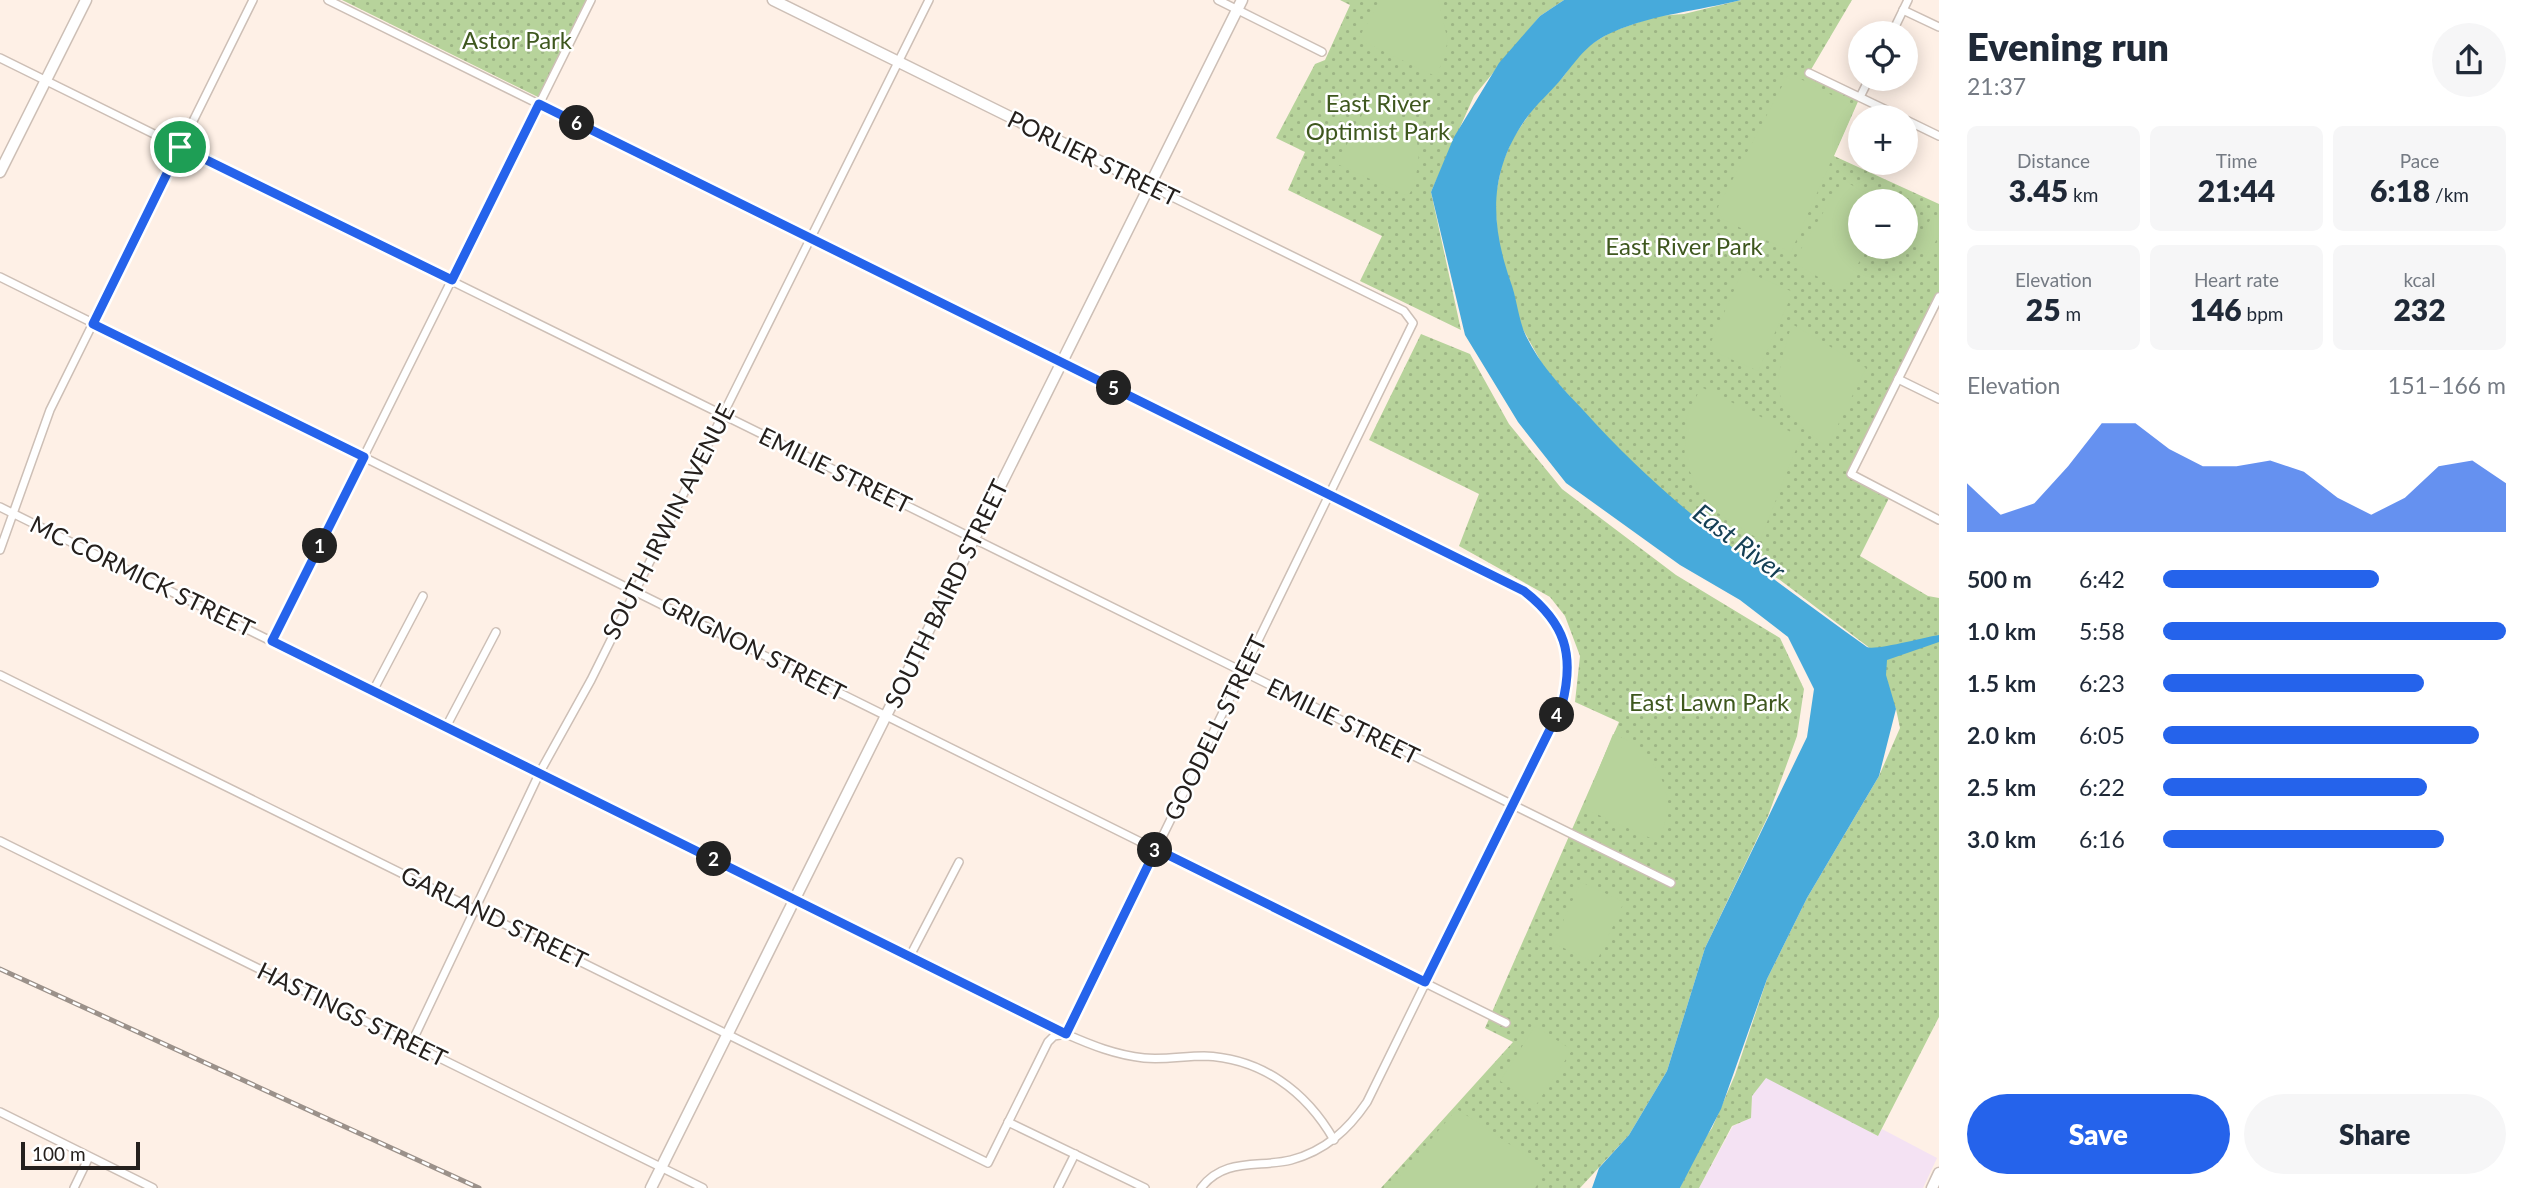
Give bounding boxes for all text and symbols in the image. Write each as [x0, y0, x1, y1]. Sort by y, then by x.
map controls [1848, 21, 1918, 259]
button: locate [1848, 21, 1918, 91]
text: Evening run [1967, 23, 2169, 69]
button: share [2432, 23, 2506, 97]
park label: Astor Park [462, 25, 573, 54]
text: 21:37 [1967, 72, 2026, 100]
park label: East River Optimist Park [1306, 88, 1451, 145]
street label: PORLIER STREET [1003, 104, 1184, 212]
button: + [1848, 105, 1918, 175]
pin: 6 [560, 106, 594, 140]
text: 6 [571, 111, 582, 134]
pin [150, 117, 210, 177]
icon: arrive [161, 128, 199, 166]
text: Distance [2017, 149, 2090, 172]
text: Time [2216, 149, 2257, 172]
text: Pace [2400, 149, 2439, 172]
text: 3.45 [2009, 172, 2068, 208]
text: 21:44 [2198, 172, 2275, 208]
text: 6:18 [2370, 172, 2430, 208]
text: km [2068, 183, 2098, 206]
text: /km [2430, 183, 2469, 206]
button: − [1848, 189, 1918, 259]
park label: East River Park [1605, 231, 1763, 260]
text: Elevation [2015, 268, 2092, 291]
text: Heart rate [2194, 268, 2279, 291]
text: kcal [2403, 268, 2436, 291]
text: 25 [2026, 291, 2061, 327]
text: 146 [2190, 291, 2242, 327]
text: 232 [2393, 291, 2446, 327]
text: m [2061, 302, 2081, 325]
text: bpm [2242, 302, 2283, 325]
pin: 5 [1096, 370, 1132, 406]
text: Elevation [1967, 371, 2060, 399]
text: 151–166 m [2388, 371, 2506, 399]
text: 5 [1108, 376, 1119, 399]
street label: SOUTH IRWIN AVENUE [596, 399, 740, 644]
street label: EMILIE STREET [755, 420, 917, 519]
street label: SOUTH BAIRD STREET [878, 474, 1014, 712]
water label: East River [1687, 496, 1793, 587]
street label: MC CORMICK STREET [26, 509, 259, 643]
pin: 1 [302, 528, 338, 564]
text: 1 [314, 534, 325, 557]
text: 500 m [1967, 565, 2032, 593]
text: 6:42 [2079, 565, 2125, 593]
street label: GRIGNON STREET [657, 589, 851, 707]
text: 1.0 km [1967, 617, 2036, 645]
text: 5:58 [2079, 617, 2125, 645]
street label: GOODELL STREET [1157, 630, 1272, 825]
text: 1.5 km [1967, 669, 2036, 697]
text: 6:23 [2079, 669, 2125, 697]
street label: EMILIE STREET [1263, 671, 1425, 770]
park label: East Lawn Park [1629, 687, 1790, 716]
pin: 4 [1540, 698, 1574, 732]
text: 4 [1551, 703, 1562, 726]
text: 2.0 km [1967, 721, 2036, 749]
text: 6:05 [2079, 721, 2125, 749]
text: 2.5 km [1967, 773, 2036, 801]
text: 6:22 [2079, 773, 2125, 801]
text: 3.0 km [1967, 825, 2036, 853]
text: 6:16 [2079, 825, 2125, 853]
pin: 3 [1138, 832, 1172, 868]
text: 3 [1149, 838, 1160, 861]
pin: 2 [696, 842, 732, 876]
text: 2 [708, 847, 719, 870]
street label: GARLAND STREET [397, 859, 593, 974]
street label: HASTINGS STREET [253, 955, 452, 1072]
button: Save [1967, 1094, 2230, 1174]
button: Share [2244, 1094, 2506, 1174]
scale bar [21, 1139, 140, 1171]
text: 100 m [32, 1142, 86, 1165]

